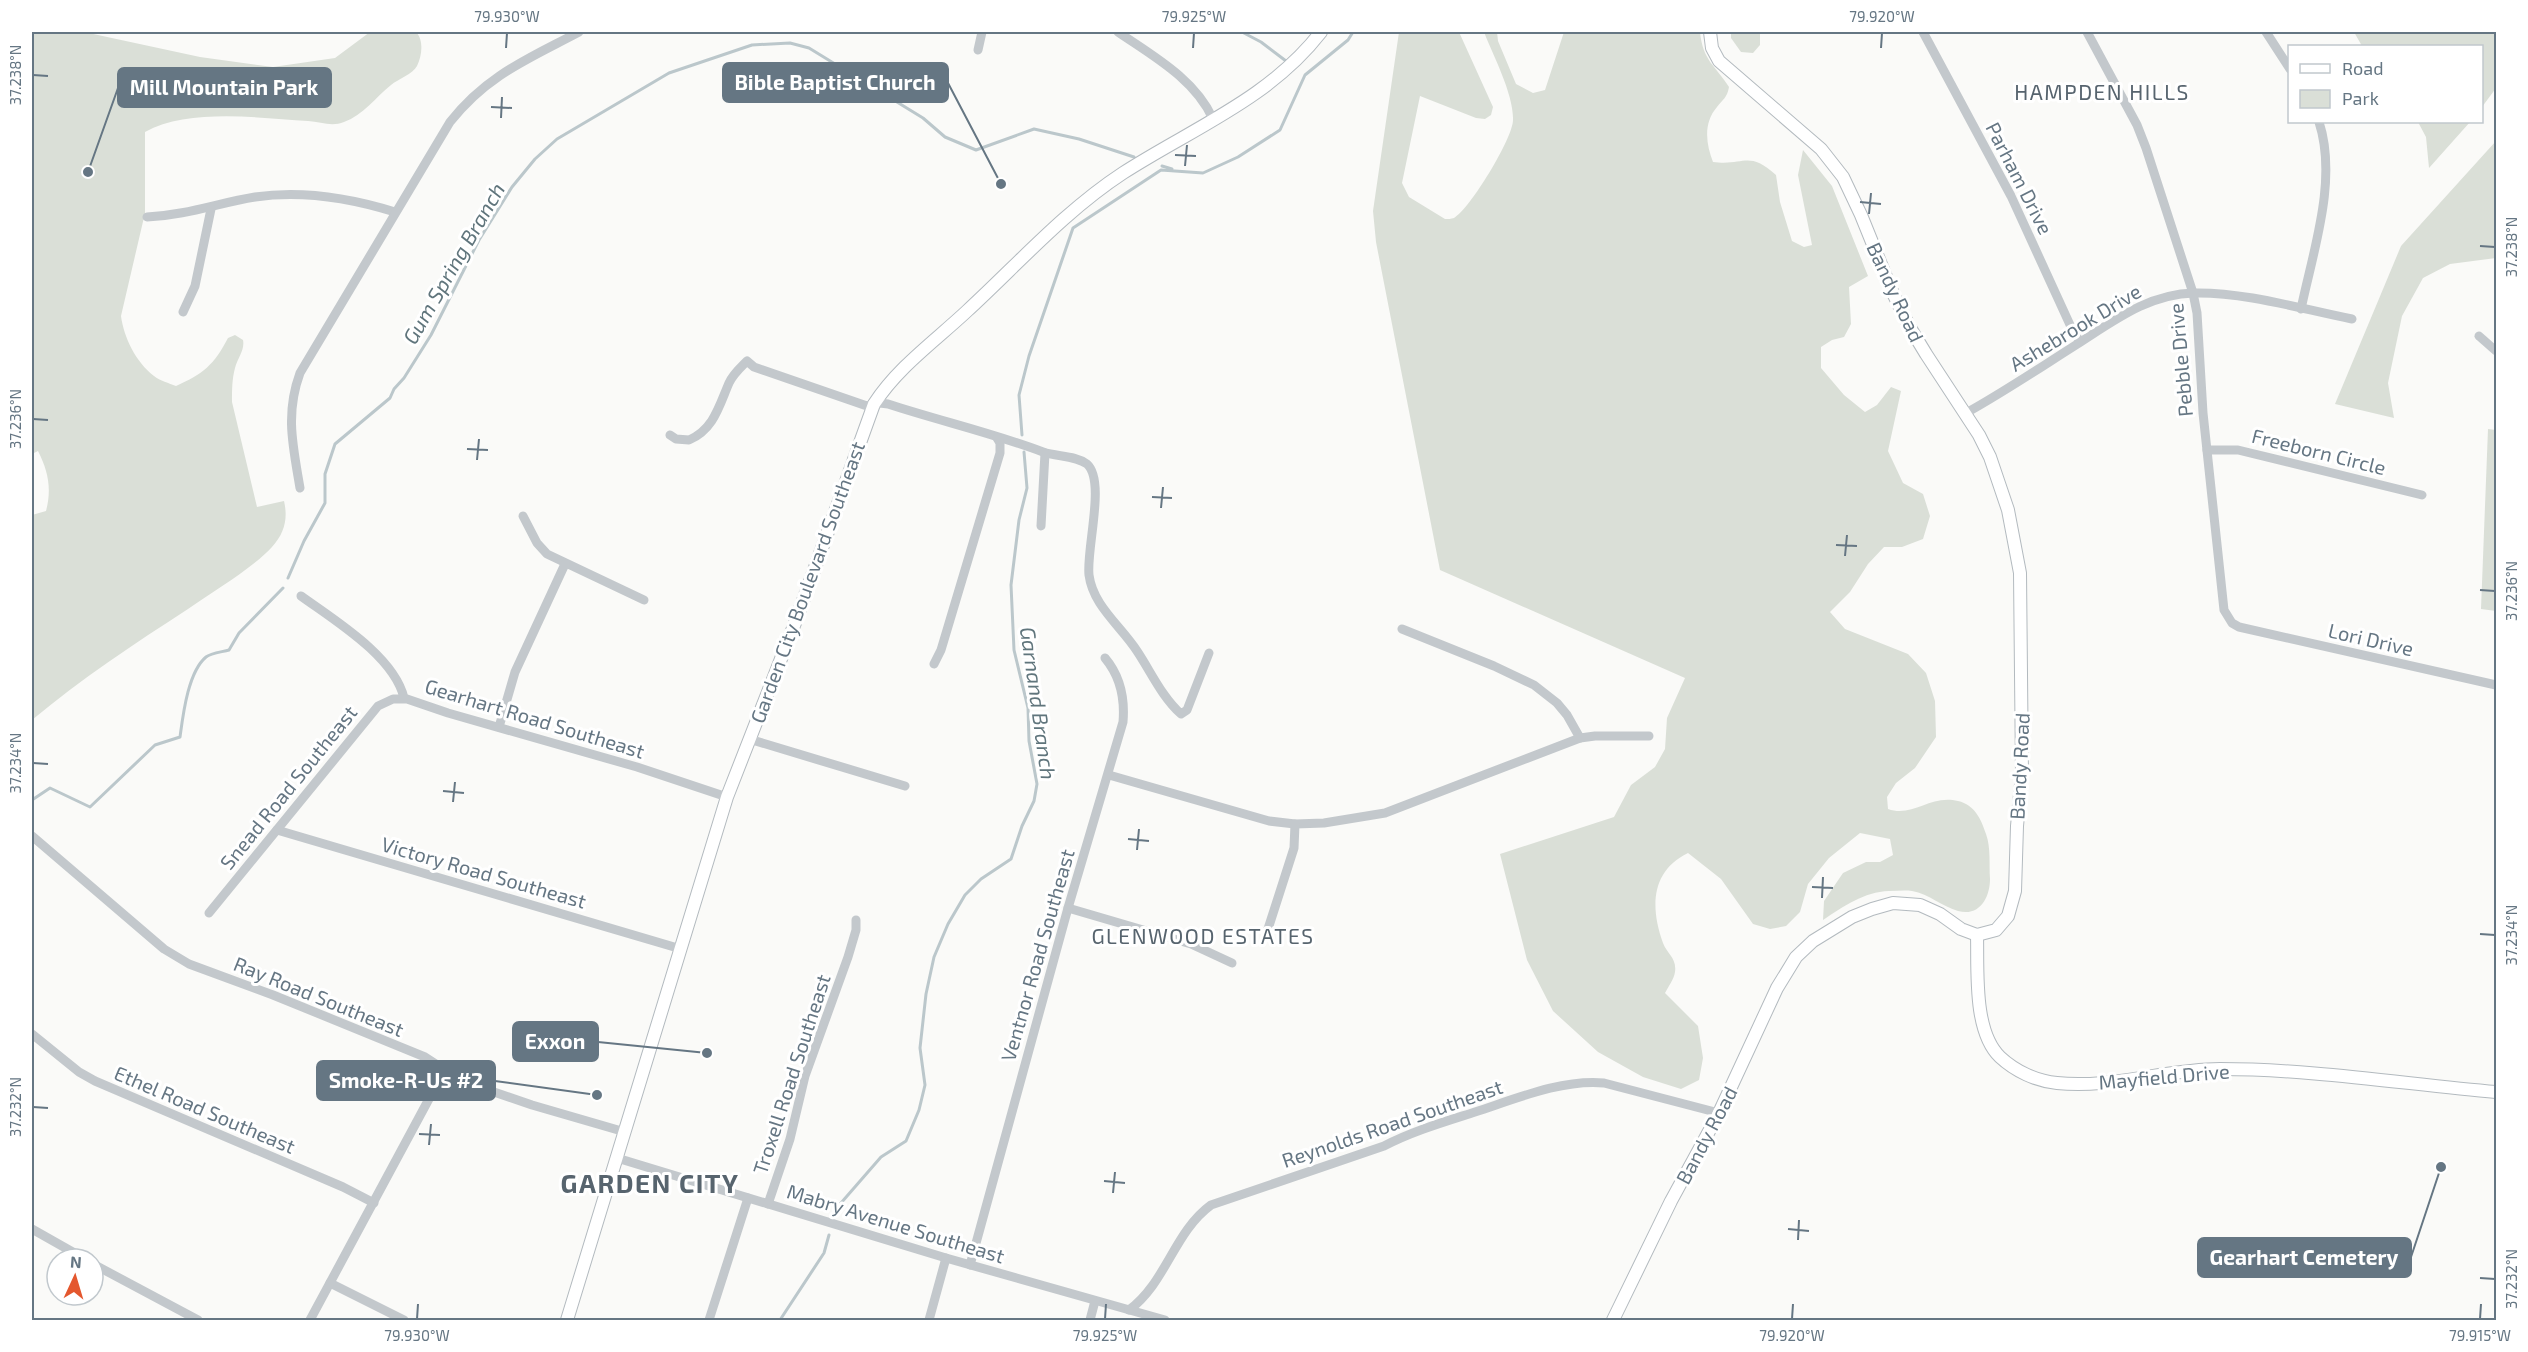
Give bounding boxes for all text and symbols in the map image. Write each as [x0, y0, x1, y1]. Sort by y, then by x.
text: 79.930°W [474, 7, 540, 25]
text: 79.925°W [1162, 7, 1226, 25]
text: 79.920°W [1849, 7, 1915, 25]
text: 37.238°N [6, 45, 24, 105]
legend [2288, 45, 2483, 123]
text: Road [2342, 57, 2383, 79]
callout: Bible Baptist Church [723, 63, 948, 102]
callout: Mill Mountain Park [118, 68, 331, 107]
text: Bible Baptist Church [734, 69, 936, 94]
text: Mill Mountain Park [130, 74, 319, 99]
district label: HAMPDEN HILLS [2014, 79, 2190, 104]
text: Park [2342, 87, 2379, 109]
street label: Parham Drive [1981, 118, 2059, 238]
water label: Gum Spring Branch [397, 178, 509, 348]
text: 37.238°N [2502, 217, 2520, 277]
street label: Bandy Road [1862, 238, 1930, 346]
street label: Ashebrook Drive [2005, 278, 2145, 376]
street label: Pebble Drive [2163, 302, 2197, 418]
text: 37.236°N [6, 389, 24, 449]
street label: Freeborn Circle [2250, 423, 2388, 479]
street label: Garden City Boulevard Southeast [745, 438, 869, 726]
text: 37.236°N [2502, 561, 2520, 621]
street label: Lori Drive [2326, 618, 2416, 660]
water label: Garnand Branch [1016, 625, 1062, 781]
street label: Gearhart Road Southeast [422, 673, 648, 763]
street label: Snead Road Southeast [215, 700, 362, 874]
street label: Bandy Road [2004, 712, 2034, 820]
text: 37.234°N [6, 733, 24, 793]
street label: Victory Road Southeast [379, 831, 589, 913]
street label: Ventnor Road Southeast [995, 846, 1079, 1064]
text: 37.234°N [2502, 905, 2520, 965]
district label: GLENWOOD ESTATES [1091, 923, 1315, 948]
street label: Ray Road Southeast [231, 951, 408, 1041]
street label: Troxell Road Southeast [747, 971, 835, 1177]
callout: Exxon [513, 1022, 598, 1061]
text: Exxon [525, 1028, 585, 1053]
street label: Mayfield Drive [2098, 1058, 2230, 1094]
street label: Ethel Road Southeast [111, 1060, 299, 1158]
callout: Smoke-R-Us #2 [317, 1061, 495, 1100]
text: Smoke-R-Us #2 [329, 1067, 483, 1092]
street label: Reynolds Road Southeast [1279, 1074, 1506, 1172]
text: 37.232°N [6, 1077, 24, 1137]
street label: Bandy Road [1670, 1082, 1742, 1188]
district label: GARDEN CITY [561, 1167, 739, 1198]
street label: Mabry Avenue Southeast [784, 1178, 1008, 1268]
callout: Gearhart Cemetery [2198, 1238, 2411, 1277]
text: Gearhart Cemetery [2210, 1244, 2399, 1270]
north arrow [45, 1247, 105, 1307]
text: 37.232°N [2502, 1249, 2520, 1309]
text: N [70, 1252, 83, 1271]
text: 79.930°W [384, 1326, 450, 1344]
text: 79.925°W [1073, 1326, 1137, 1344]
text: 79.920°W [1759, 1326, 1825, 1344]
text: 79.915°W [2449, 1326, 2511, 1344]

